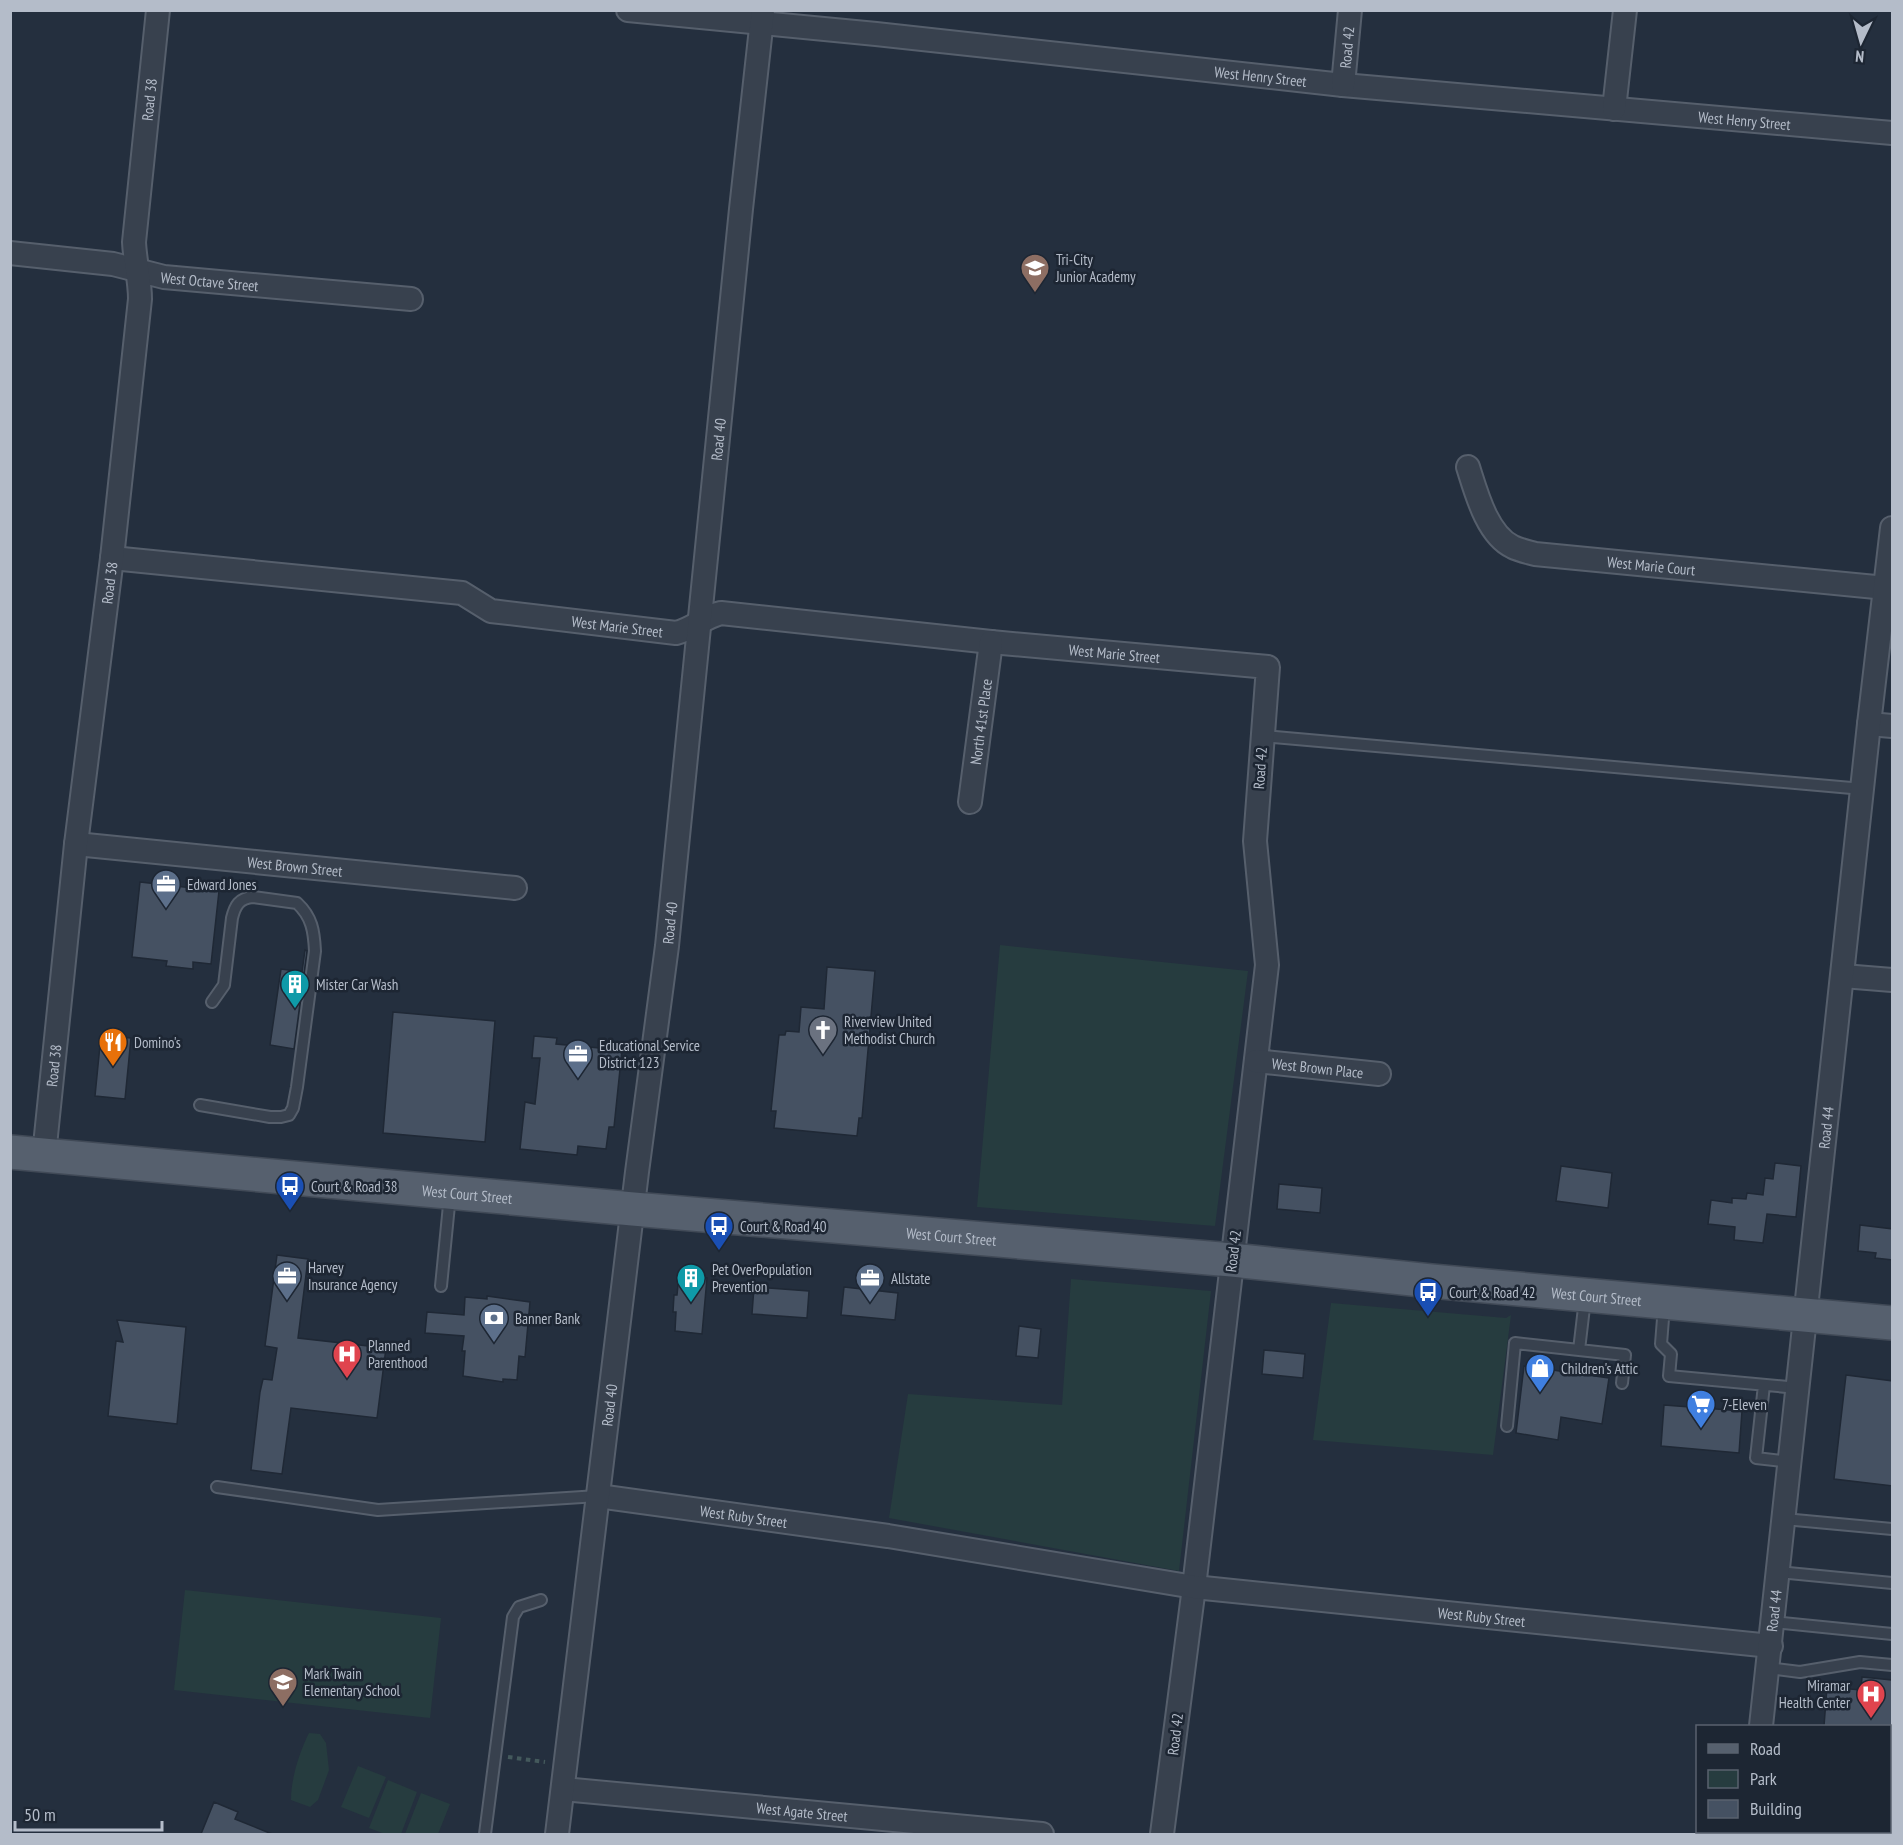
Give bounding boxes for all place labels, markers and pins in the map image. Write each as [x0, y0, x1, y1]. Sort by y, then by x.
place label: Tri-City Junior Academy [1055, 250, 1136, 286]
school or university icon: Tri-City Junior Academy [1019, 252, 1051, 294]
office icon: Edward Jones [150, 868, 182, 910]
place label: Edward Jones [187, 875, 257, 894]
building icon: Mister Car Wash [279, 968, 311, 1010]
place label: Mister Car Wash [316, 975, 398, 994]
place label: Riverview United Methodist Church [844, 1012, 935, 1048]
church icon: Riverview United Methodist Church [807, 1014, 839, 1056]
restaurant icon: Domino's [97, 1026, 129, 1068]
place label: Domino's [134, 1033, 181, 1052]
place label: Educational Service District 123 [599, 1036, 700, 1072]
office icon: Educational Service District 123 [562, 1038, 594, 1080]
bus stop icon: Court & Road 38 [274, 1170, 306, 1212]
place label: Court & Road 38 [311, 1177, 398, 1196]
bus stop icon: Court & Road 40 [703, 1210, 735, 1252]
place label: Court & Road 40 [740, 1217, 827, 1236]
place label: Harvey Insurance Agency [308, 1258, 398, 1294]
office icon: Harvey Insurance Agency [271, 1260, 303, 1302]
place label: Pet OverPopulation Prevention [712, 1260, 812, 1296]
building icon: Pet OverPopulation Prevention [675, 1262, 707, 1304]
office icon: Allstate [854, 1262, 886, 1304]
place label: Allstate [891, 1269, 930, 1288]
bus stop icon: Court & Road 42 [1412, 1276, 1444, 1318]
place label: Court & Road 42 [1449, 1283, 1536, 1302]
bank icon: Banner Bank [478, 1302, 510, 1344]
place label: Banner Bank [515, 1309, 580, 1328]
place label: Planned Parenthood [368, 1336, 427, 1372]
hospital icon: Planned Parenthood [331, 1338, 363, 1380]
shop icon: Children's Attic [1524, 1352, 1556, 1394]
place label: Children's Attic [1561, 1359, 1639, 1378]
supermarket icon: 7-Eleven [1685, 1388, 1717, 1430]
place label: 7-Eleven [1722, 1395, 1767, 1414]
place label: Mark Twain Elementary School [304, 1664, 401, 1700]
school or university icon: Mark Twain Elementary School [267, 1666, 299, 1708]
place label: Miramar Health Center [1779, 1676, 1851, 1712]
hospital icon: Miramar Health Center [1855, 1678, 1887, 1720]

